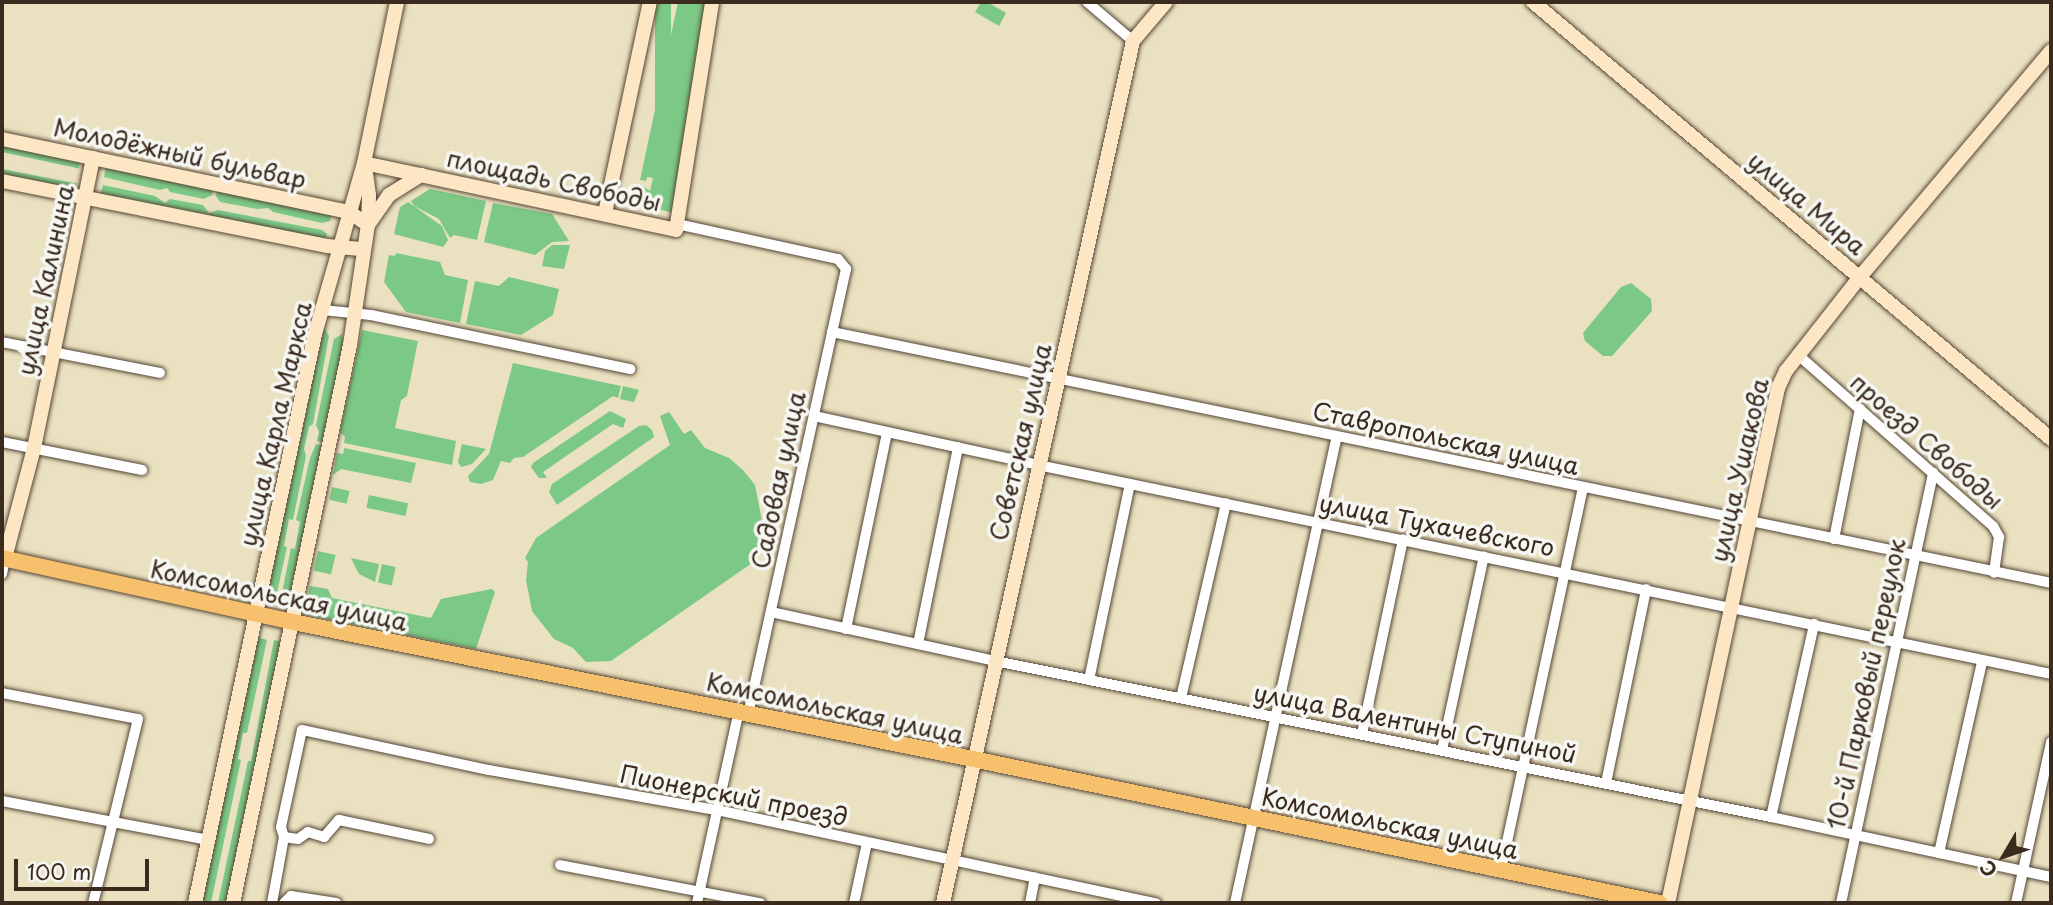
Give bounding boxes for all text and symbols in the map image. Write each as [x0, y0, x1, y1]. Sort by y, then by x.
street label: Молодёжный бульвар [52, 112, 308, 194]
street label: площадь Свободы [445, 143, 663, 217]
street label: улица Мира [1742, 145, 1872, 261]
street label: улица Калинина [11, 182, 79, 378]
street label: улица Карла Маркса [233, 298, 317, 550]
street label: Советская улица [983, 340, 1057, 544]
street label: проезд Свободы [1845, 367, 2009, 515]
street label: улица Ушакова [1704, 375, 1774, 565]
street label: Садовая улица [745, 388, 811, 572]
street label: Ставропольская улица [1309, 395, 1583, 481]
street label: улица Тухачевского [1316, 488, 1558, 562]
street label: 10-й Парковый переулок [1821, 536, 1911, 832]
street label: Комсомольская улица [147, 554, 411, 636]
street label: Комсомольская улица [703, 667, 967, 749]
street label: улица Валентины Ступиной [1250, 677, 1580, 769]
street label: Пионерский проезд [618, 759, 850, 831]
street label: Комсомольская улица [1258, 782, 1522, 864]
north arrow [1969, 821, 2039, 891]
scale bar [18, 846, 152, 890]
text: 100 m [27, 855, 91, 887]
text: С [1972, 855, 2003, 884]

